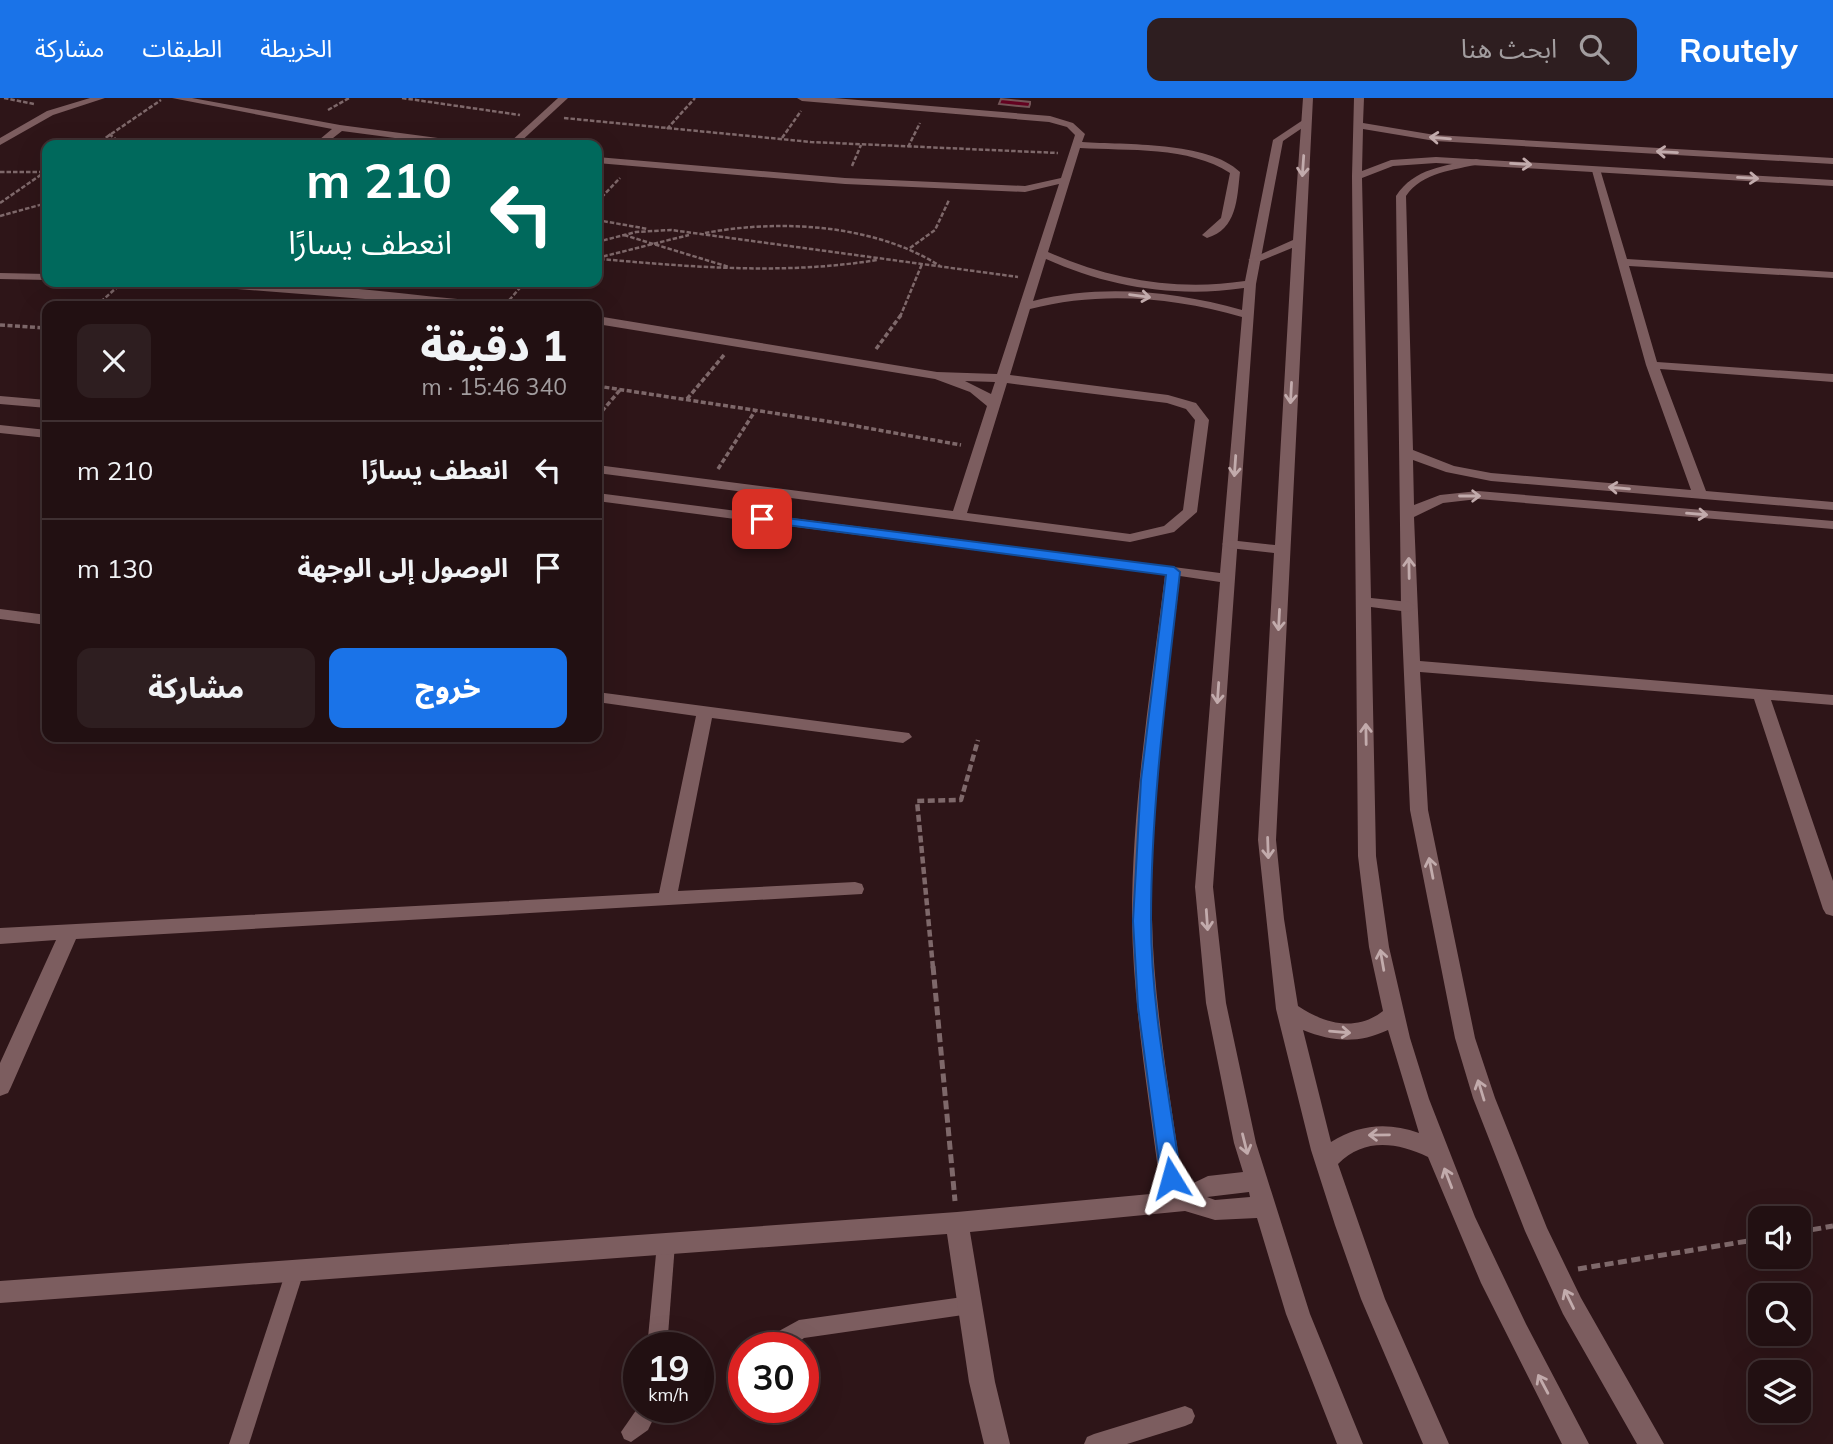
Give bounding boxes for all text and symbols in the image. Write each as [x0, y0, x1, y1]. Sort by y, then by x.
search box [1147, 18, 1637, 81]
text: Routely [1679, 29, 1798, 70]
icon: search [1575, 30, 1613, 68]
text: ابحث هنا [1461, 32, 1557, 65]
text: مشاركة [35, 33, 104, 63]
text: الطبقات [142, 33, 222, 63]
text: الخريطة [260, 33, 332, 63]
one-way arrow [1429, 131, 1452, 144]
one-way arrow [1656, 145, 1679, 158]
text: 210 m [306, 149, 452, 210]
one-way arrow [1296, 154, 1309, 177]
one-way arrow [1509, 158, 1532, 171]
icon: left [476, 168, 567, 259]
one-way arrow [1736, 172, 1759, 185]
text: انعطف يسارًا [288, 222, 452, 262]
one-way arrow [1128, 289, 1151, 302]
text: 1 دقيقة [420, 319, 567, 372]
button: close [77, 324, 151, 398]
text: 340 m · 15:46 [422, 372, 567, 401]
one-way arrow [1284, 381, 1297, 404]
icon: left [529, 451, 567, 489]
text: انعطف يسارًا [361, 453, 508, 486]
text: 210 m [77, 454, 153, 487]
one-way arrow [1228, 454, 1241, 477]
one-way arrow [1608, 481, 1630, 494]
pin [732, 489, 792, 549]
one-way arrow [1459, 489, 1482, 503]
icon: arrive [743, 500, 781, 538]
one-way arrow [1685, 508, 1708, 521]
icon: arrive [529, 549, 567, 587]
text: الوصول إلى الوجهة [297, 551, 508, 584]
text: 130 m [77, 552, 153, 585]
one-way arrow [1402, 557, 1415, 580]
one-way arrow [1272, 609, 1285, 631]
button: مشاركة [77, 648, 315, 728]
button: خروج [329, 648, 567, 728]
one-way arrow [1212, 681, 1225, 704]
one-way arrow [1359, 723, 1373, 746]
one-way arrow [1261, 836, 1275, 859]
one-way arrow [1424, 857, 1437, 880]
one-way arrow [1200, 908, 1213, 931]
one-way arrow [1375, 950, 1388, 972]
one-way arrow [1329, 1026, 1351, 1039]
one-way arrow [1474, 1079, 1486, 1101]
one-way arrow [1368, 1128, 1391, 1142]
one-way arrow [1239, 1132, 1252, 1154]
position arrow [1134, 1141, 1208, 1215]
one-way arrow [1440, 1167, 1453, 1189]
map controls [1748, 1206, 1811, 1423]
button: sound [1748, 1206, 1811, 1269]
button: search [1748, 1283, 1811, 1346]
one-way arrow [1562, 1289, 1576, 1310]
speed limit sign: 30 [728, 1332, 819, 1423]
text: 19 [647, 1346, 690, 1390]
button: layers [1748, 1360, 1811, 1423]
one-way arrow [1536, 1374, 1550, 1395]
text: km/h [648, 1383, 689, 1406]

